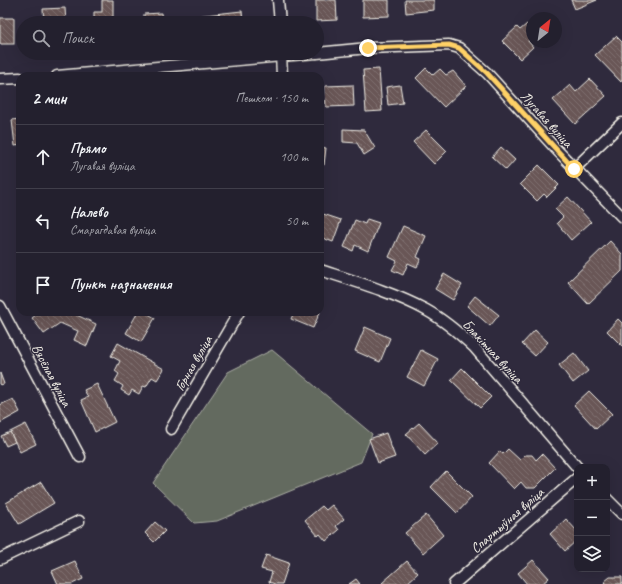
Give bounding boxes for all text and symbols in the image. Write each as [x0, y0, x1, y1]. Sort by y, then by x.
north arrow [526, 12, 562, 48]
search box [16, 16, 324, 60]
icon: search [30, 27, 52, 49]
text: Поиск [62, 29, 94, 48]
route end [359, 39, 377, 57]
text: 2 мин [32, 88, 67, 109]
street label: Лугавая вуліца [517, 88, 577, 152]
text: Пешком · 150 m [235, 90, 308, 106]
text: Прямо [70, 139, 106, 158]
icon: ahead [32, 146, 54, 168]
text: 100 m [280, 149, 308, 165]
text: Лугавая вуліца [70, 158, 135, 174]
route start [565, 160, 583, 178]
text: Налево [70, 203, 108, 222]
icon: left [32, 210, 54, 232]
text: 50 m [286, 213, 308, 229]
text: Смарагдавая вуліца [70, 222, 155, 238]
icon: arrive [32, 274, 54, 296]
text: Пункт назначения [70, 275, 172, 294]
street label: Блакітная вуліца [459, 316, 527, 387]
street label: Горная вуліца [171, 332, 216, 394]
street label: Вясёлая вуліца [28, 341, 76, 410]
map controls [574, 464, 610, 572]
button: + [574, 464, 610, 500]
street label: Спартыўная вуліца [467, 483, 548, 557]
button: − [574, 500, 610, 536]
button: layers [574, 536, 610, 572]

